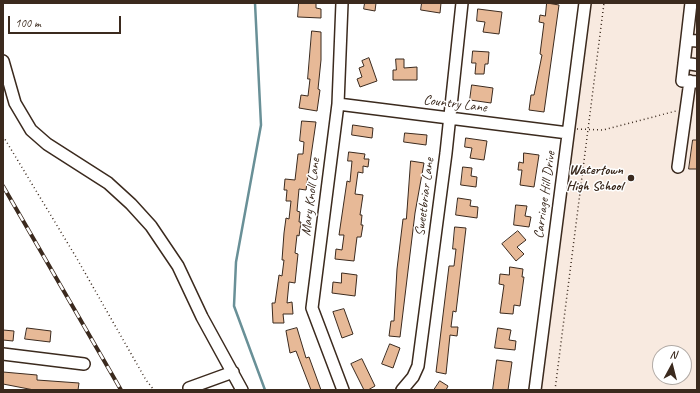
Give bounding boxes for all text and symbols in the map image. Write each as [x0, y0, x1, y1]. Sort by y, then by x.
scale bar [10, 8, 123, 34]
text: 100 m [15, 15, 41, 31]
street label: Country Lane [422, 92, 488, 116]
street label: Carriage Hill Drive [531, 150, 559, 240]
street label: Mary Knoll Lane [298, 157, 324, 237]
street label: Sweetbriar Lane [412, 157, 438, 237]
place label: Watertown High School [566, 162, 623, 194]
marker: Watertown High School [626, 173, 636, 183]
north arrow [652, 345, 692, 385]
text: N [669, 347, 678, 361]

